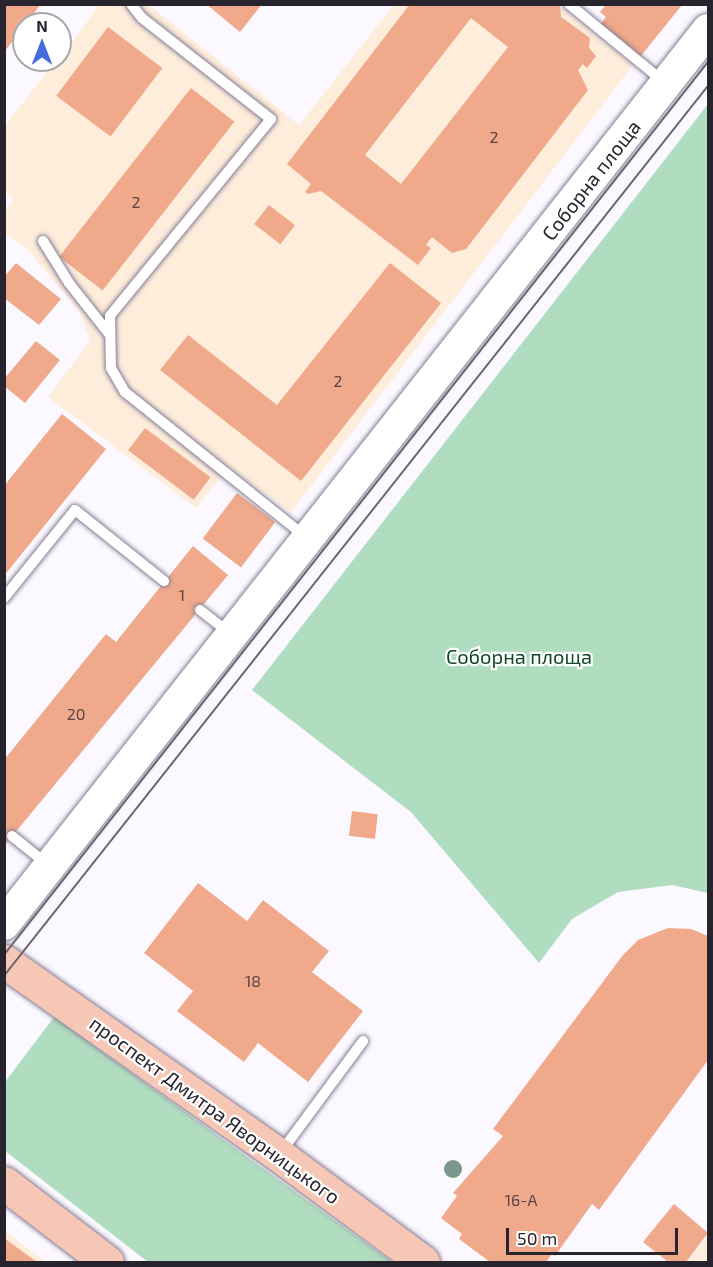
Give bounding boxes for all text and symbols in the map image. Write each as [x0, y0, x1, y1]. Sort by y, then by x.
north arrow [12, 12, 72, 72]
text: N [36, 16, 48, 35]
street label: Соборна площа [537, 115, 645, 245]
house number: 2 [490, 127, 498, 147]
house number: 2 [132, 192, 140, 212]
house number: 2 [334, 371, 342, 391]
house number: 1 [179, 585, 185, 605]
park label: Соборна площа [446, 644, 592, 668]
house number: 20 [67, 704, 85, 724]
house number: 18 [245, 971, 261, 991]
street label: проспект Дмитра Яворницького [85, 1011, 345, 1209]
house number: 16-А [505, 1190, 537, 1210]
scale bar [509, 1216, 682, 1254]
text: 50 m [517, 1227, 557, 1249]

